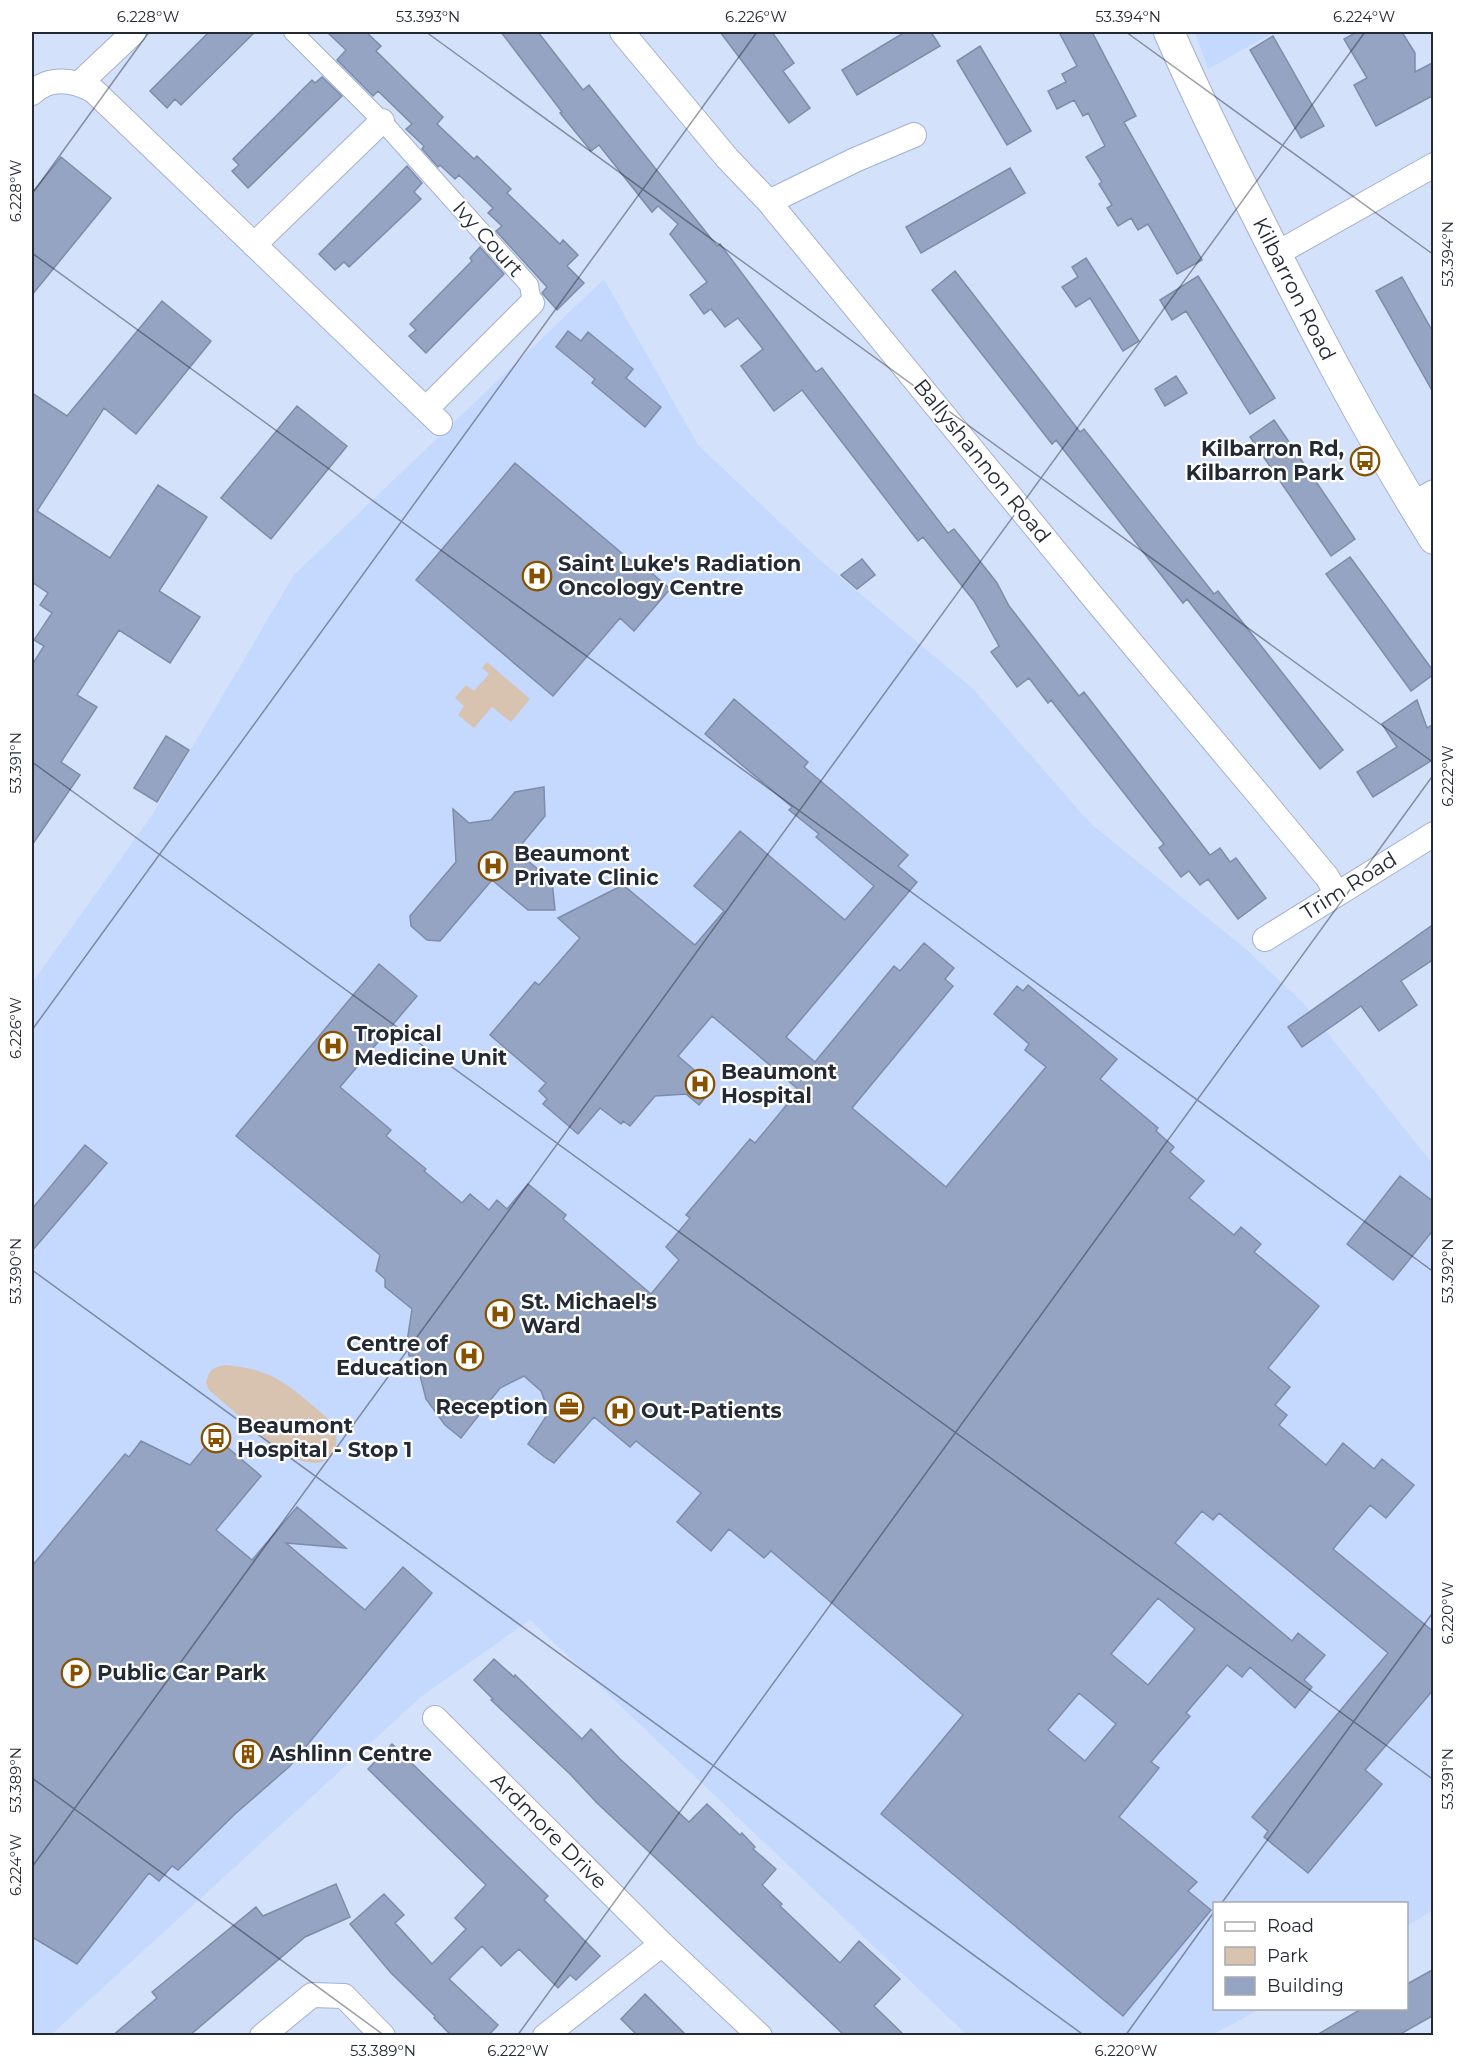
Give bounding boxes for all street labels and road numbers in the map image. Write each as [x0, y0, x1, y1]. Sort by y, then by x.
street label: Ivy Court [448, 196, 529, 282]
street label: Kilbarron Road [1248, 213, 1341, 364]
street label: Ballyshannon Road [909, 374, 1056, 548]
street label: Trim Road [1296, 846, 1401, 925]
street label: Ardmore Drive [486, 1767, 613, 1894]

